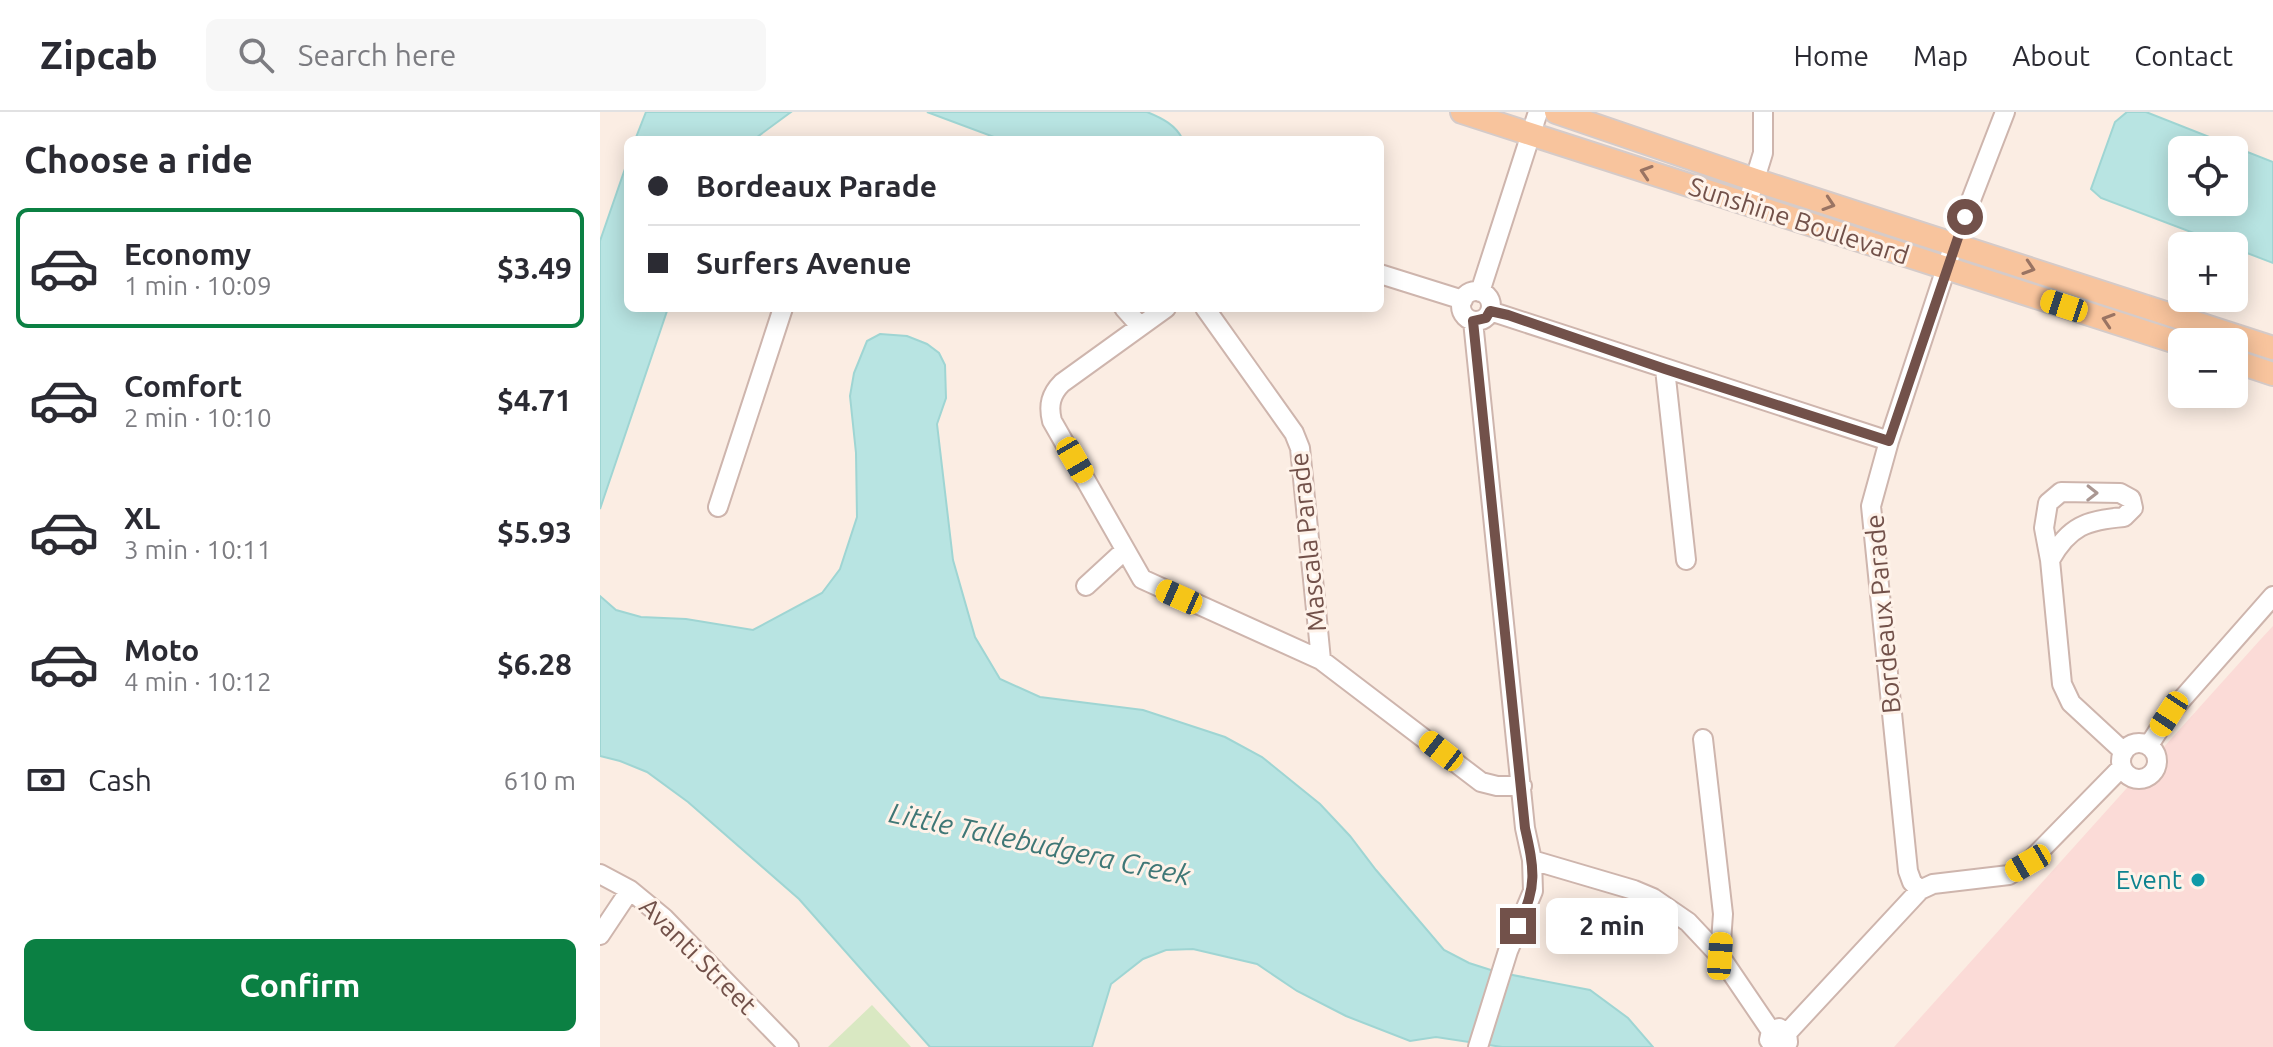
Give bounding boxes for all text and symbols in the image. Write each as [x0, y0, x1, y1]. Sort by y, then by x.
search box [206, 19, 766, 91]
icon: search [234, 33, 278, 77]
text: Zipcab [40, 34, 158, 76]
text: Search here [298, 38, 456, 72]
text: Home [1794, 40, 1869, 71]
text: Map [1913, 40, 1968, 71]
text: About [2012, 40, 2090, 71]
text: Contact [2134, 40, 2233, 71]
map controls [2168, 136, 2248, 408]
button: locate [2168, 136, 2248, 216]
text: Choose a ride [24, 139, 253, 180]
one-way arrow [1640, 166, 1654, 182]
text: Bordeaux Parade [696, 169, 937, 203]
street label: Sunshine Boulevard [1685, 171, 1913, 270]
one-way arrow [1821, 194, 1835, 210]
route start [1947, 199, 1983, 235]
icon: car [28, 232, 100, 304]
button: + [2168, 232, 2248, 312]
text: Economy [124, 237, 251, 271]
text: Surfers Avenue [696, 246, 912, 280]
text: $3.49 [497, 251, 572, 285]
one-way arrow [2021, 259, 2035, 275]
text: 1 min · 10:09 [124, 271, 272, 300]
car [2037, 287, 2091, 325]
one-way arrow [2101, 314, 2115, 330]
button: − [2168, 328, 2248, 408]
icon: car [28, 364, 100, 436]
text: Comfort [124, 369, 242, 403]
text: $4.71 [497, 383, 572, 417]
text: 2 min · 10:10 [124, 403, 272, 432]
car [1053, 433, 1097, 487]
street label: Mascala Parade [1284, 451, 1331, 633]
one-way arrow [2086, 484, 2099, 501]
icon: car [28, 496, 100, 568]
text: XL [124, 501, 160, 535]
street label: Bordeaux Parade [1859, 513, 1906, 715]
text: $5.93 [497, 515, 572, 549]
text: 3 min · 10:11 [124, 535, 272, 564]
car [1152, 576, 1206, 618]
icon: car [28, 628, 100, 700]
text: Moto [124, 633, 199, 667]
text: $6.28 [497, 647, 572, 681]
text: 4 min · 10:12 [124, 667, 272, 696]
car [2146, 687, 2192, 741]
car [1415, 727, 1467, 775]
icon: cash [24, 758, 68, 802]
text: Cash [88, 763, 152, 797]
text: 610 m [504, 766, 576, 795]
water label: Little Tallebudgera Creek [887, 796, 1194, 891]
car [2001, 841, 2055, 885]
place label: Event [2116, 865, 2182, 894]
marker: Event [2189, 871, 2207, 889]
street label: Avanti Street [634, 891, 763, 1020]
callout: 2 min [1546, 898, 1678, 954]
route end [1500, 908, 1536, 944]
text: 2 min [1579, 911, 1645, 940]
car [1706, 931, 1734, 981]
button: Confirm [24, 939, 576, 1031]

